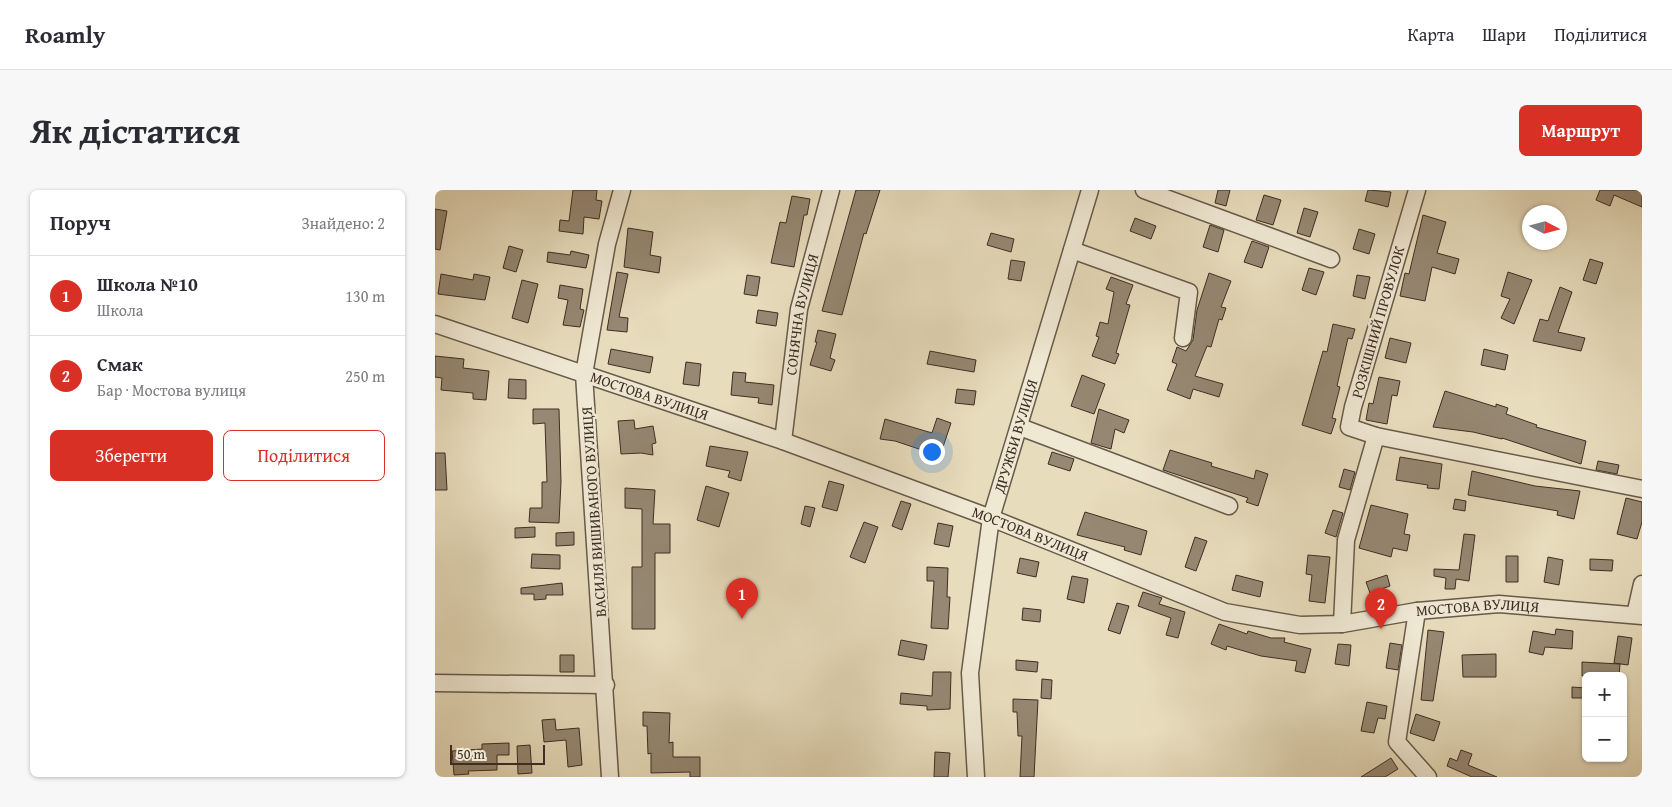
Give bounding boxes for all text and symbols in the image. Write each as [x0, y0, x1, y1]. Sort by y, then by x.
text: Roamly [25, 17, 105, 52]
text: Карта [1408, 21, 1454, 48]
text: Шари [1482, 21, 1526, 48]
text: Поділитися [1554, 21, 1647, 48]
text: Як дістатися [30, 105, 240, 156]
button: Маршрут [1519, 105, 1642, 156]
north arrow [1522, 205, 1567, 250]
text: Поруч [50, 207, 111, 238]
text: Знайдено: 2 [302, 211, 385, 235]
street label: РОЗКІШНИЙ ПРОВУЛОК [1346, 243, 1409, 400]
street label: СОНЯЧНА ВУЛИЦЯ [780, 251, 823, 376]
text: Школа №10 [97, 270, 198, 298]
text: 1 [62, 284, 70, 308]
text: 130 m [345, 284, 385, 308]
text: Школа [97, 298, 143, 322]
text: Смак [97, 350, 143, 378]
text: 2 [62, 364, 70, 388]
text: 250 m [345, 364, 385, 388]
street label: МОСТОВА ВУЛИЦЯ [588, 366, 711, 425]
street label: ДРУЖБИ ВУЛИЦЯ [988, 376, 1042, 496]
text: Бар · Мостова вулиця [97, 378, 246, 402]
street label: ВАСИЛЯ ВИШИВАНОГО ВУЛИЦЯ [576, 406, 611, 618]
button: Зберегти [50, 430, 213, 481]
button: Поділитися [223, 430, 385, 481]
your location [919, 439, 945, 465]
street label: МОСТОВА ВУЛИЦЯ [969, 501, 1092, 566]
pin: 1 [726, 578, 758, 619]
pin: 2 [1365, 588, 1397, 629]
street label: МОСТОВА ВУЛИЦЯ [1415, 593, 1540, 621]
map controls [1582, 672, 1627, 762]
button: + [1582, 672, 1627, 717]
button: − [1582, 717, 1627, 762]
scale bar [450, 742, 545, 765]
text: 50 m [457, 744, 485, 764]

